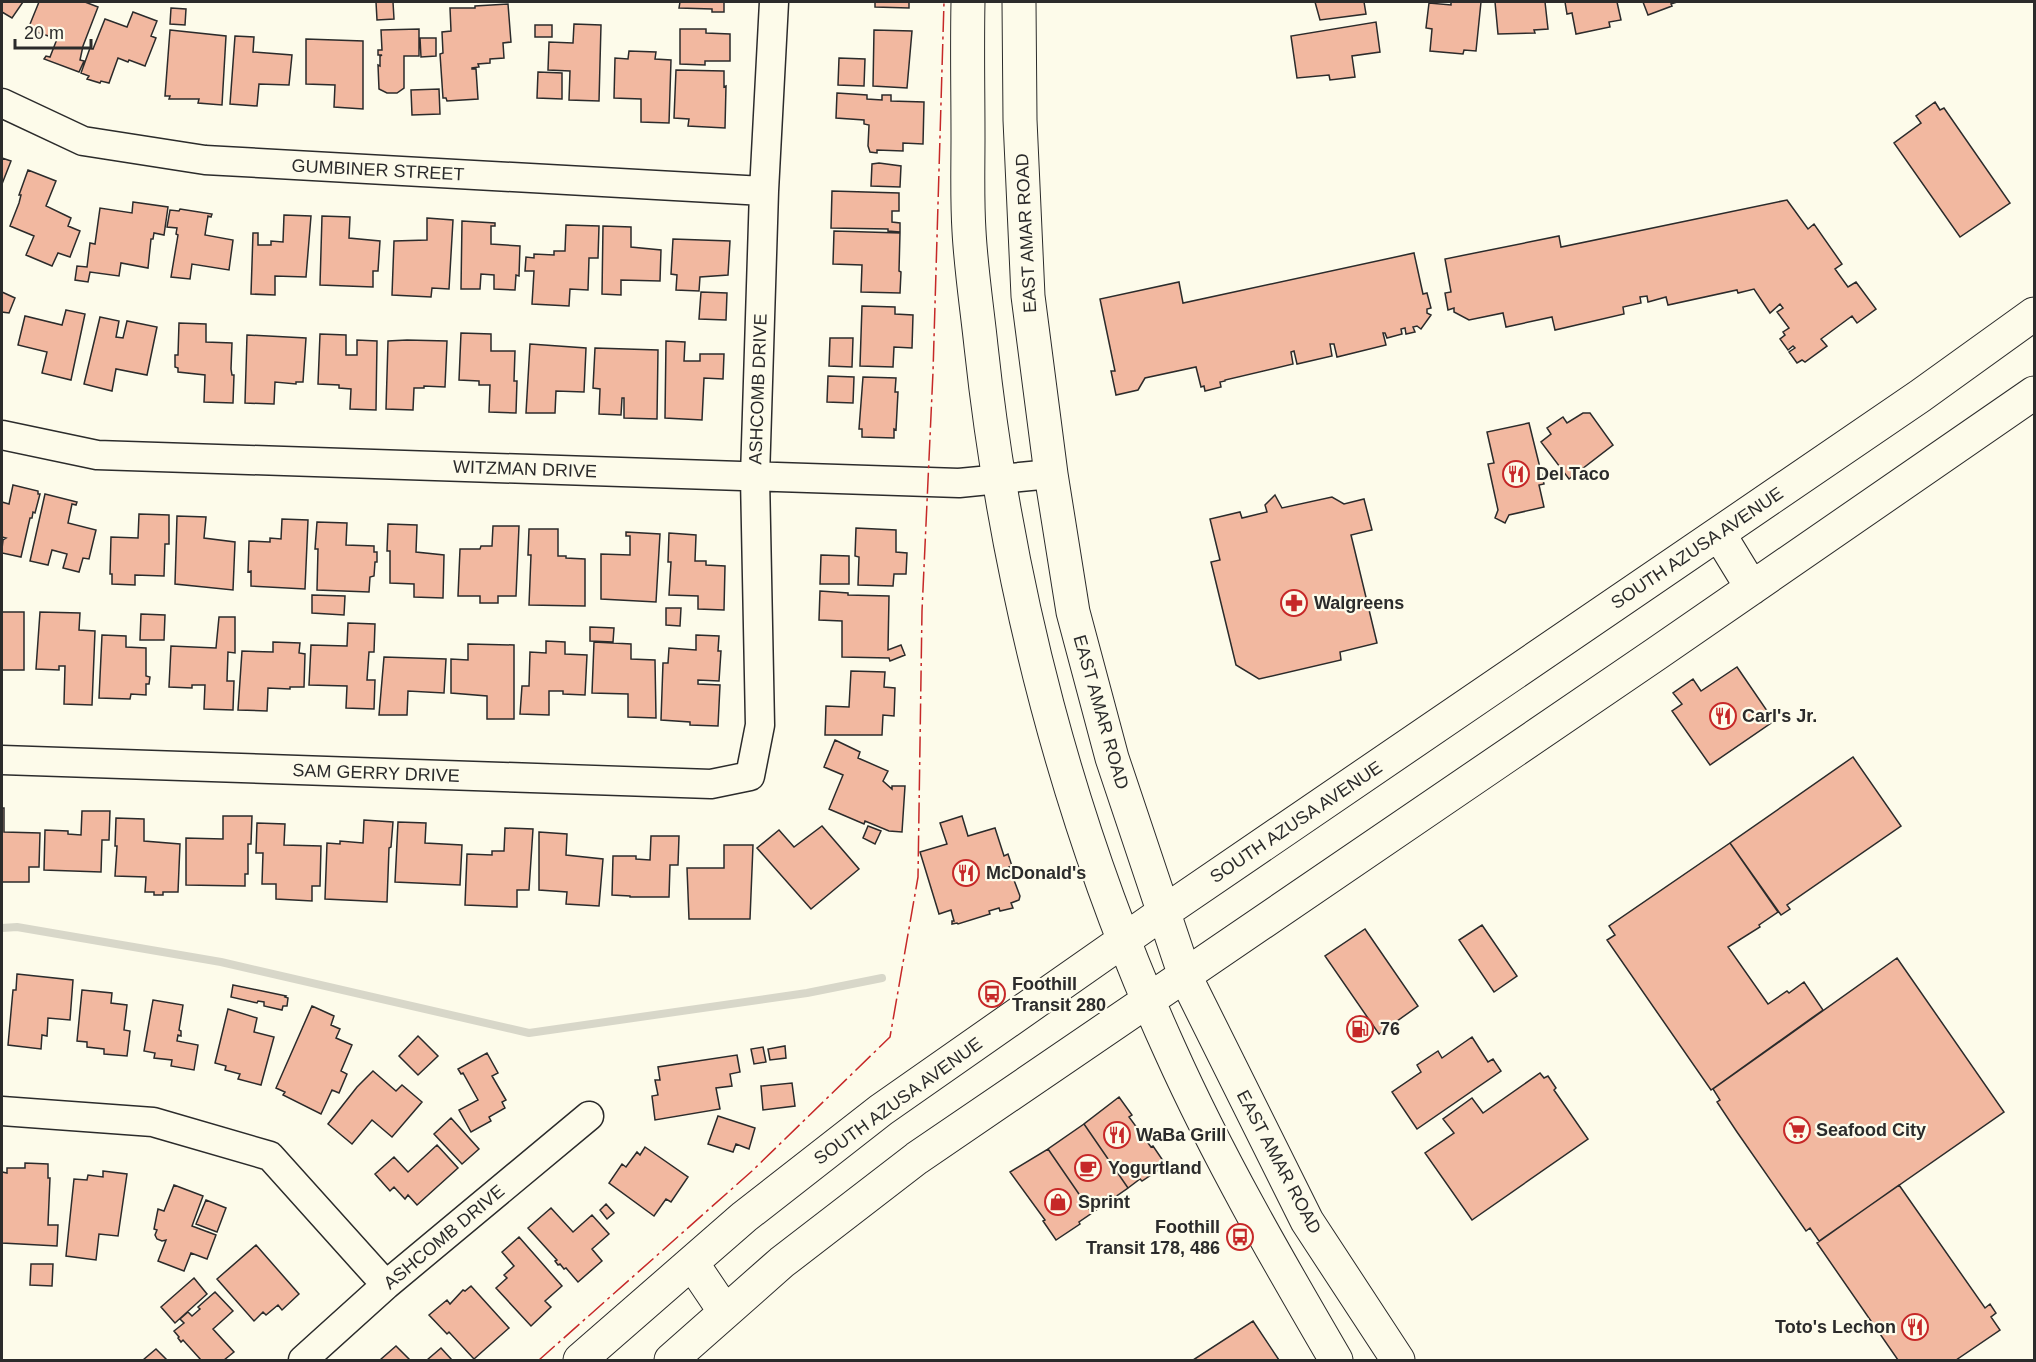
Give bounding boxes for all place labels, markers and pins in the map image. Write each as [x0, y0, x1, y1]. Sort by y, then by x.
restaurant icon: Del Taco [1501, 459, 1531, 489]
place label: Del Taco [1536, 464, 1610, 484]
pharmacy icon: Walgreens [1279, 588, 1309, 618]
place label: Walgreens [1314, 593, 1404, 613]
restaurant icon: Carl's Jr. [1708, 701, 1738, 731]
place label: Carl's Jr. [1742, 706, 1817, 726]
restaurant icon: McDonald's [951, 858, 981, 888]
place label: McDonald's [986, 863, 1086, 883]
place label: Foothill Transit 280 [1012, 974, 1106, 1015]
bus stop icon: Foothill Transit 280 [977, 979, 1007, 1009]
fuel station icon: 76 [1345, 1014, 1375, 1044]
place label: 76 [1380, 1019, 1400, 1039]
supermarket icon: Seafood City [1782, 1115, 1812, 1145]
restaurant icon: WaBa Grill [1102, 1120, 1132, 1150]
place label: Seafood City [1816, 1120, 1926, 1140]
place label: WaBa Grill [1136, 1125, 1226, 1145]
cafe icon: Yogurtland [1073, 1153, 1103, 1183]
place label: Yogurtland [1108, 1158, 1202, 1178]
shop icon: Sprint [1043, 1187, 1073, 1217]
place label: Sprint [1078, 1192, 1130, 1212]
place label: Foothill Transit 178, 486 [1086, 1217, 1220, 1258]
bus stop icon: Foothill Transit 178, 486 [1225, 1222, 1255, 1252]
restaurant icon: Toto's Lechon [1900, 1312, 1930, 1342]
place label: Toto's Lechon [1775, 1317, 1896, 1337]

